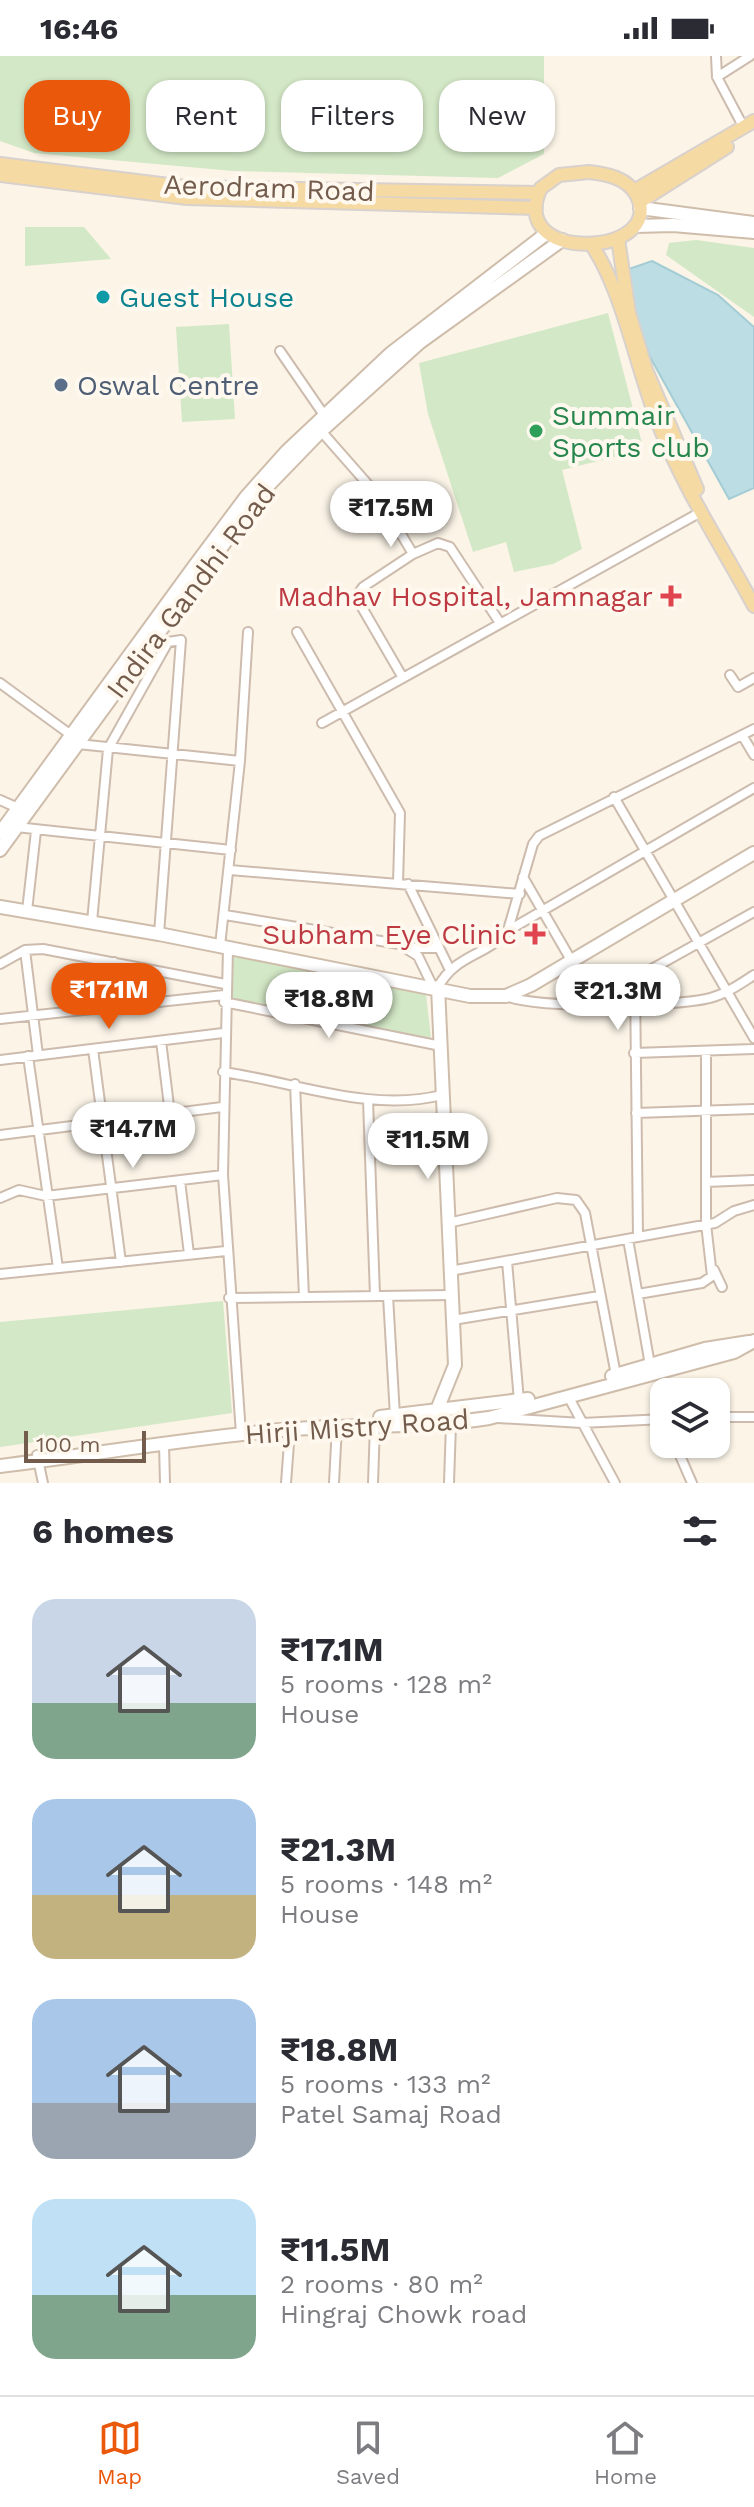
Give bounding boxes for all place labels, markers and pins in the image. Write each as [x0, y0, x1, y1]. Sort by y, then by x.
place label: Guest House [119, 281, 294, 314]
marker: Guest House [94, 288, 112, 306]
place label: Oswal Centre [77, 369, 259, 402]
marker: Oswal Centre [52, 376, 70, 394]
place label: Summair Sports club [552, 399, 710, 464]
marker: Summair Sports club [527, 422, 545, 440]
pin: ₹17.5M [326, 481, 456, 549]
place label: Madhav Hospital, Jamnagar [277, 580, 653, 613]
marker: Madhav Hospital, Jamnagar [660, 585, 682, 607]
place label: Subham Eye Clinic [262, 918, 517, 951]
marker: Subham Eye Clinic [524, 923, 546, 945]
pin: ₹17.1M [44, 963, 174, 1031]
pin: ₹21.3M [553, 964, 683, 1032]
pin: ₹18.8M [264, 972, 394, 1040]
pin: ₹14.7M [68, 1102, 198, 1170]
pin: ₹11.5M [363, 1113, 493, 1181]

